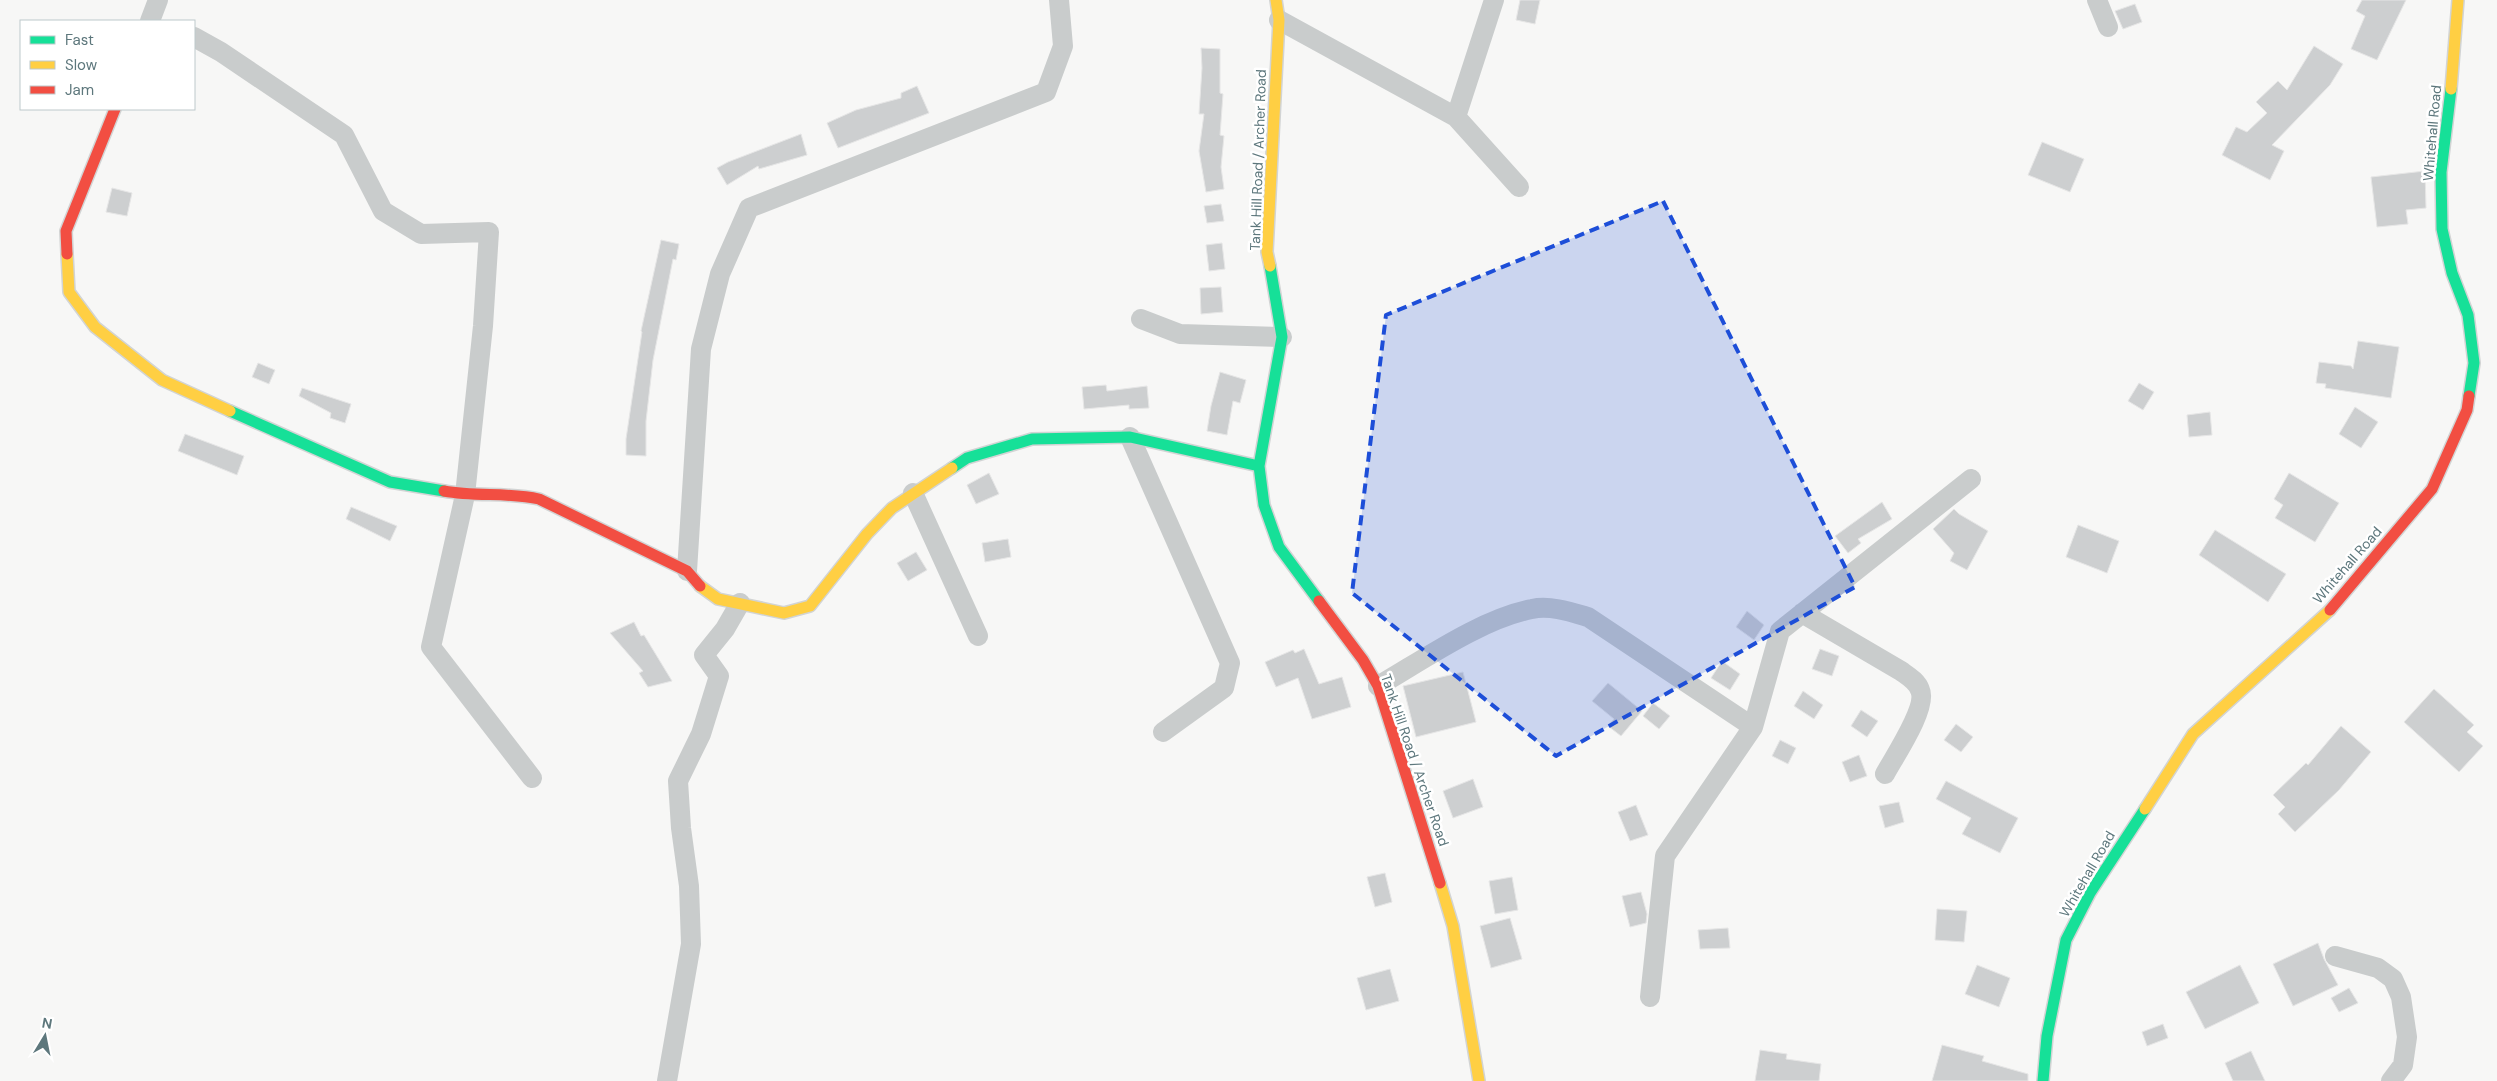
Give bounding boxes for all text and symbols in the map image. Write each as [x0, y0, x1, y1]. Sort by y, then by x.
legend [20, 20, 195, 110]
text: Fast [65, 30, 94, 50]
text: Slow [65, 55, 98, 75]
street label: Tank Hill Road / Archer Road [1246, 69, 1270, 251]
text: Jam [65, 80, 94, 100]
street label: Whitehall Road [2419, 84, 2445, 182]
street label: Whitehall Road [2309, 523, 2385, 607]
street label: Tank Hill Road / Archer Road [1377, 671, 1453, 849]
street label: Whitehall Road [2055, 828, 2119, 920]
north arrow [20, 1011, 70, 1061]
text: N [41, 1013, 54, 1033]

